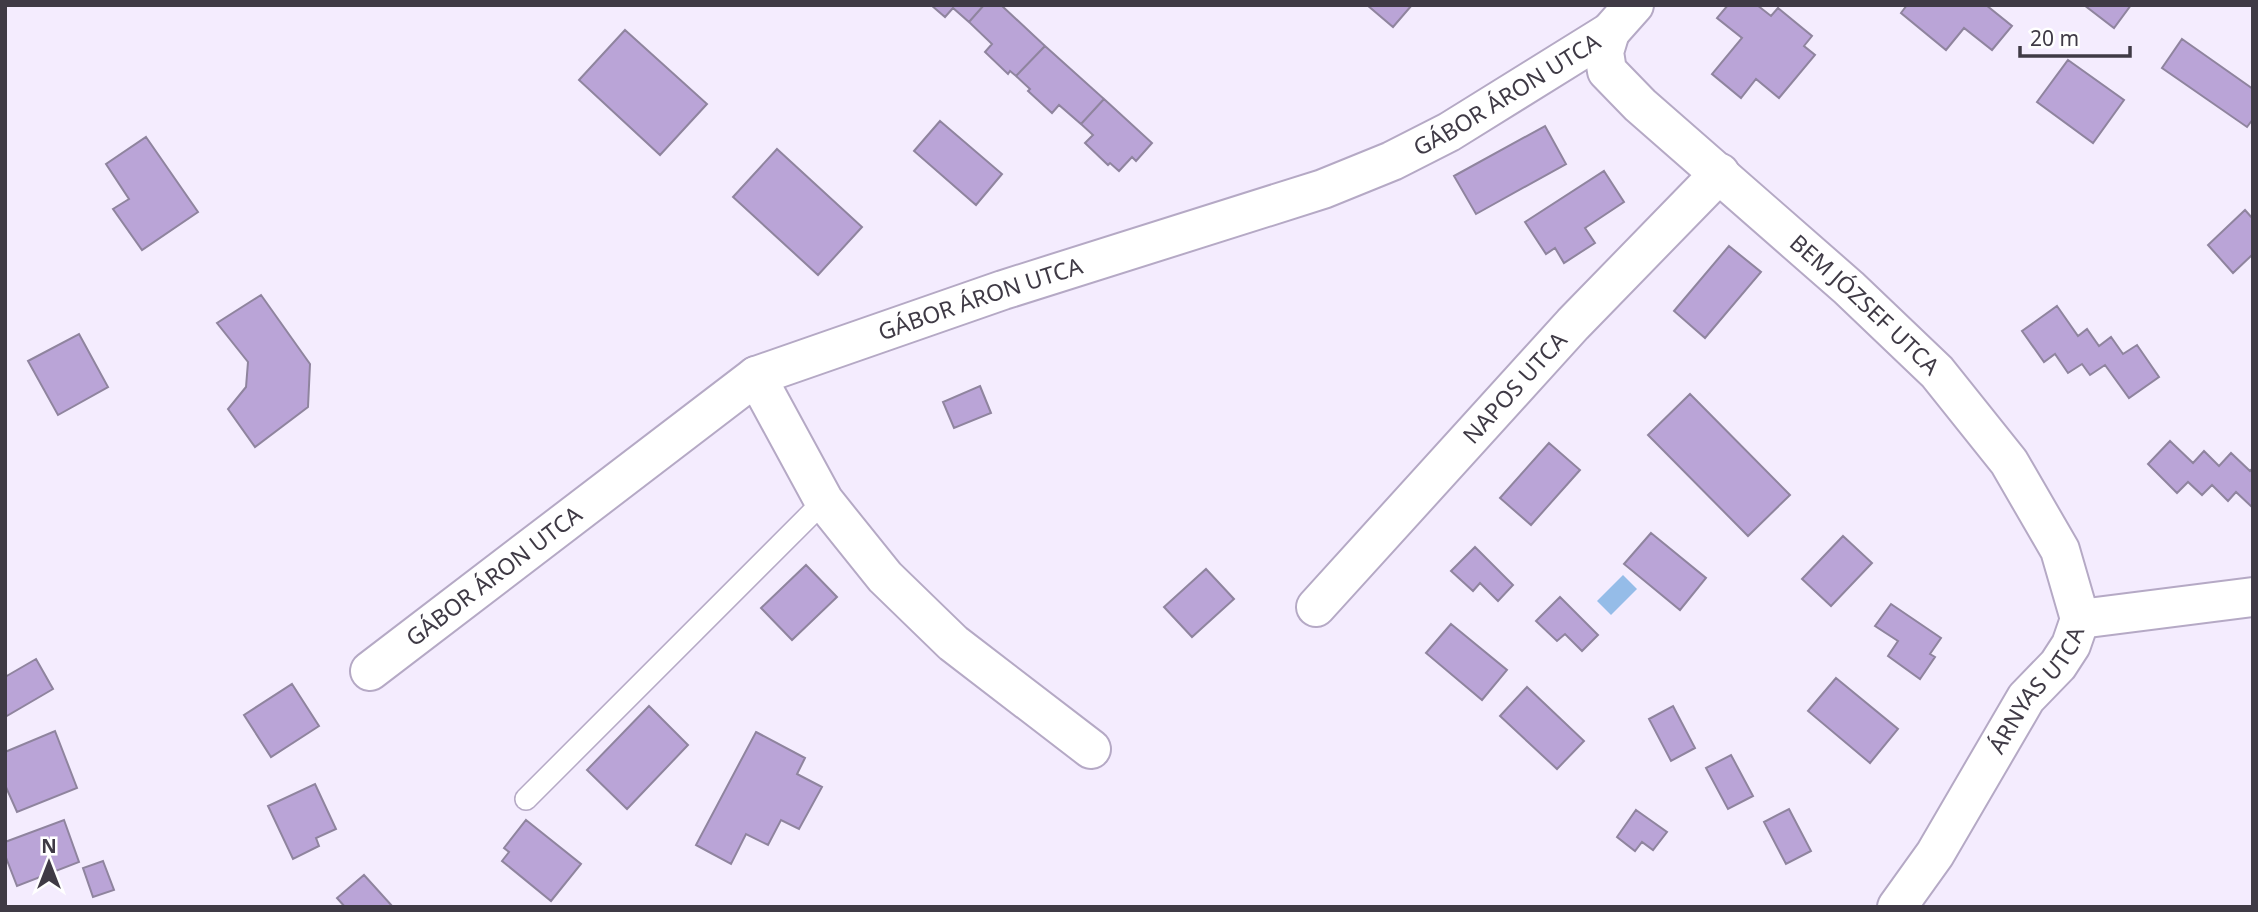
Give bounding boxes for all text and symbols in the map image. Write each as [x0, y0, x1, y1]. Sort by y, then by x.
scale bar [2020, 14, 2130, 58]
text: 20 m [2030, 24, 2079, 52]
street label: GÁBOR ÁRON UTCA [1407, 25, 1606, 163]
street label: BEM JÓZSEF UTCA [1783, 226, 1947, 382]
street label: GÁBOR ÁRON UTCA [874, 249, 1086, 347]
street label: NAPOS UTCA [1455, 324, 1574, 450]
street label: GÁBOR ÁRON UTCA [399, 498, 588, 653]
street label: ÁRNYAS UTCA [1980, 622, 2091, 759]
north arrow [14, 828, 84, 898]
text: N [41, 833, 57, 859]

